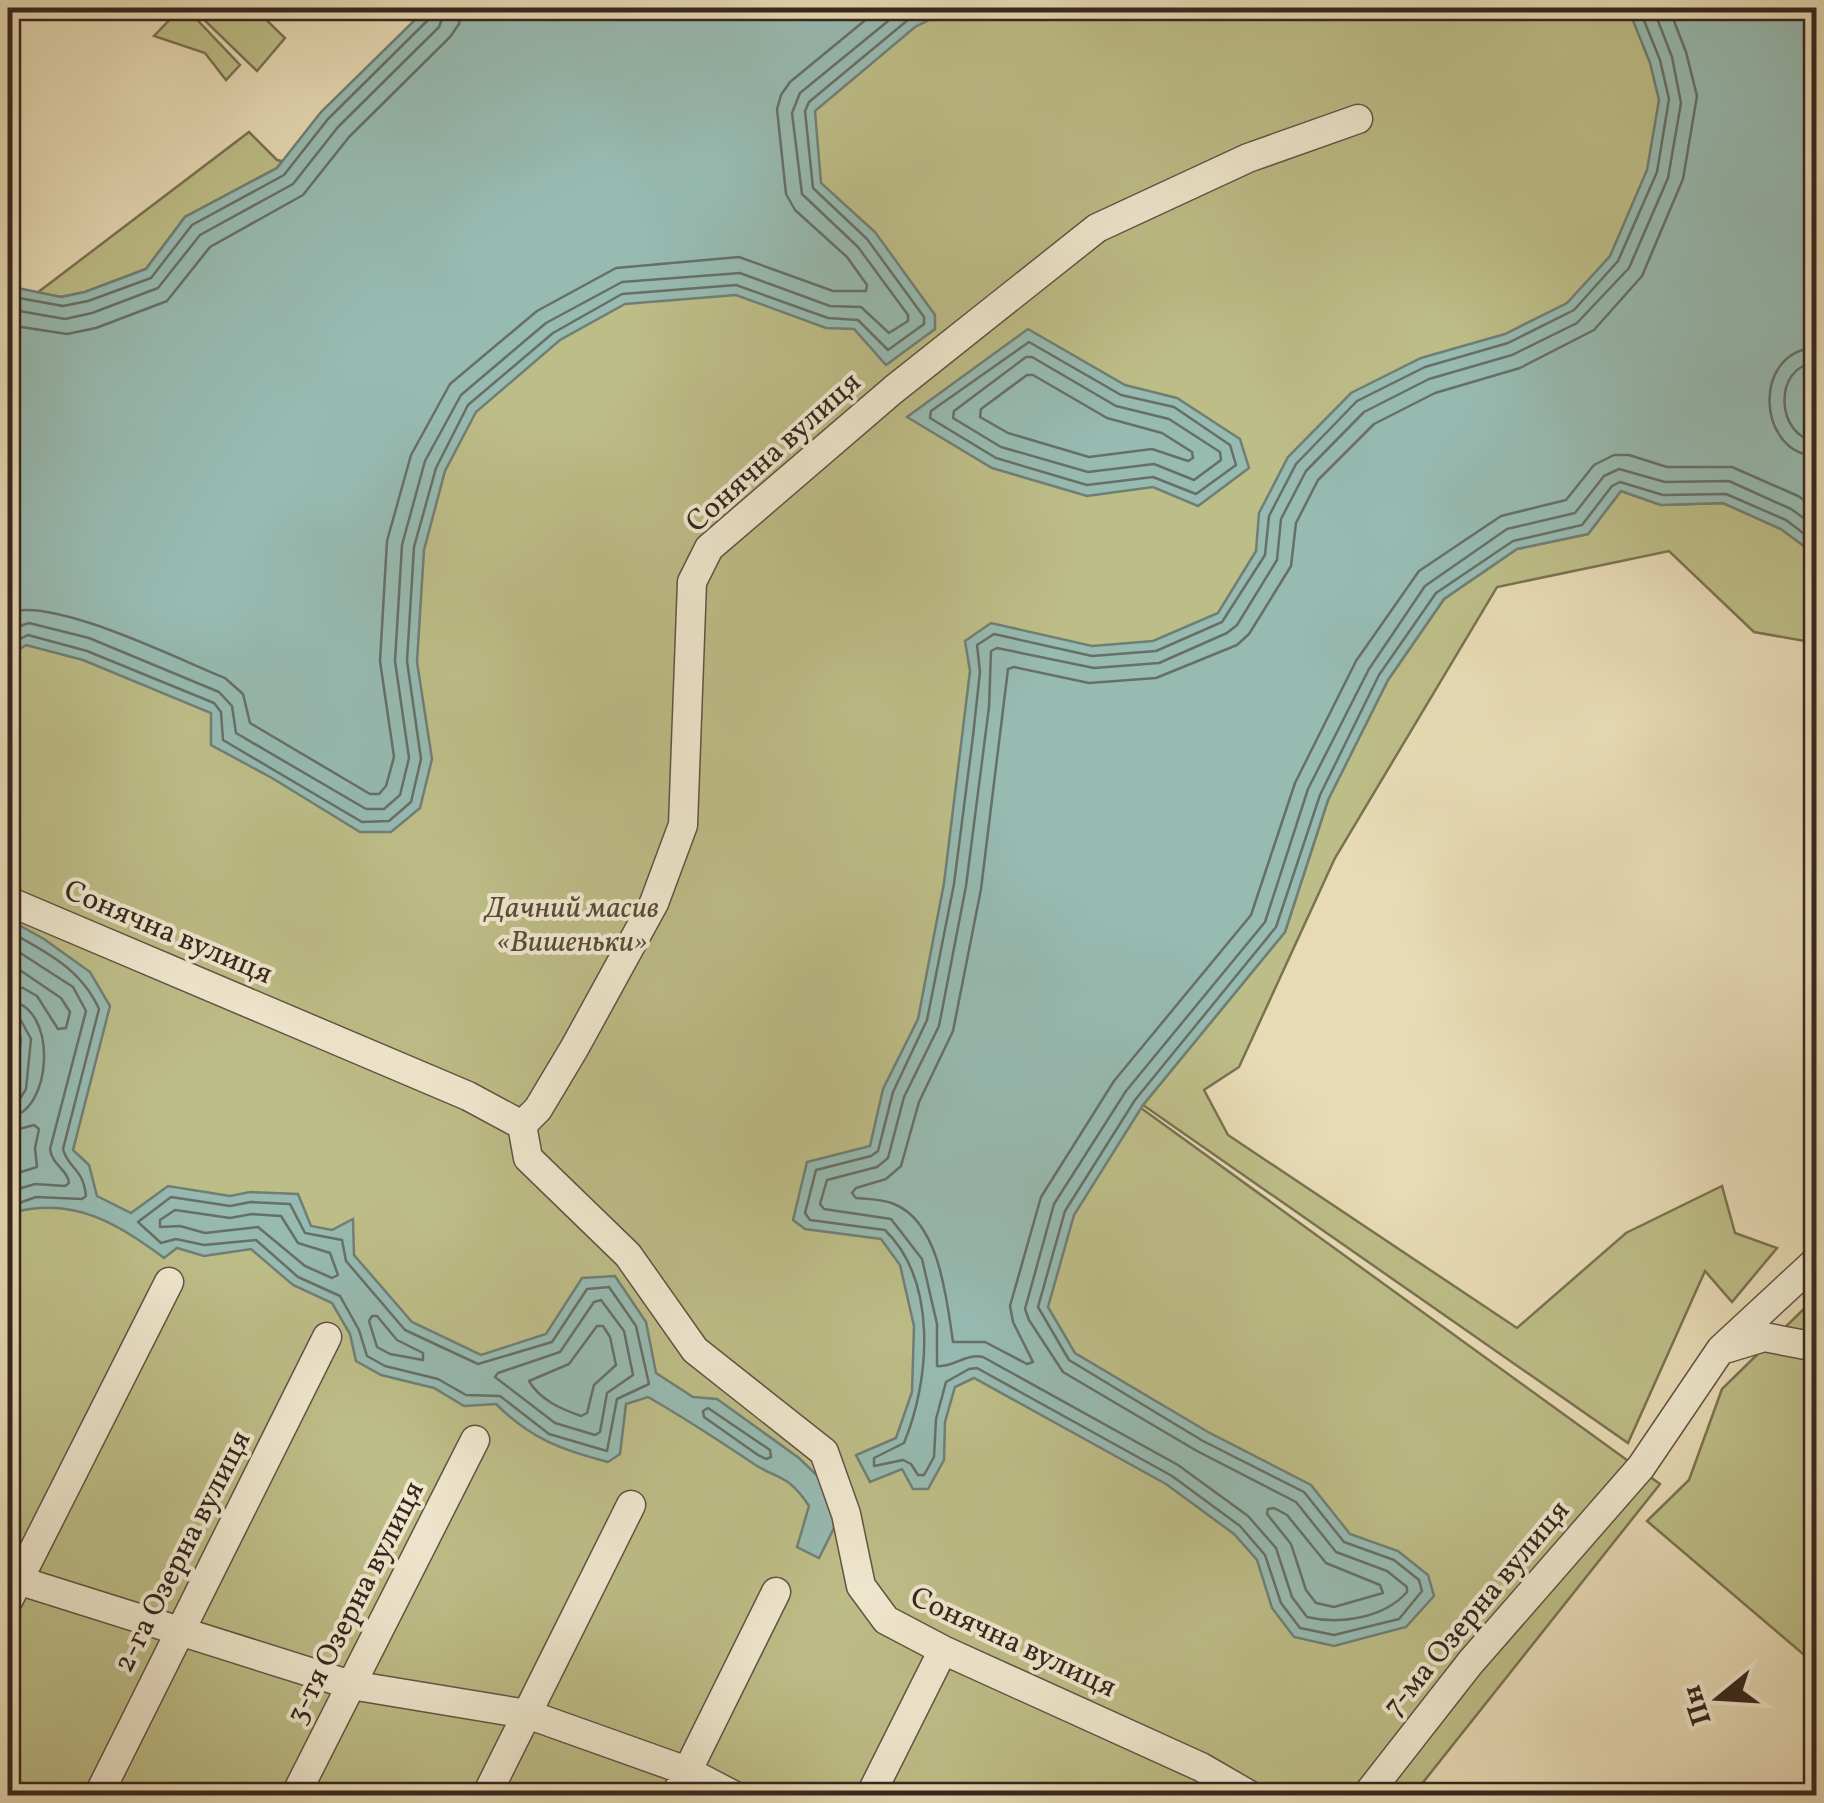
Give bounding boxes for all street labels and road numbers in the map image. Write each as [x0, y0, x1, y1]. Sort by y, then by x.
street label: Сонячна вулиця [677, 363, 871, 543]
street label: Сонячна вулиця [57, 870, 279, 996]
street label: 2-га Озерна вулиця [104, 1424, 262, 1680]
street label: 3-тя Озерна вулиця [277, 1474, 435, 1732]
street label: 7-ма Озерна вулиця [1374, 1492, 1580, 1726]
street label: Сонячна вулиця [903, 1577, 1123, 1709]

